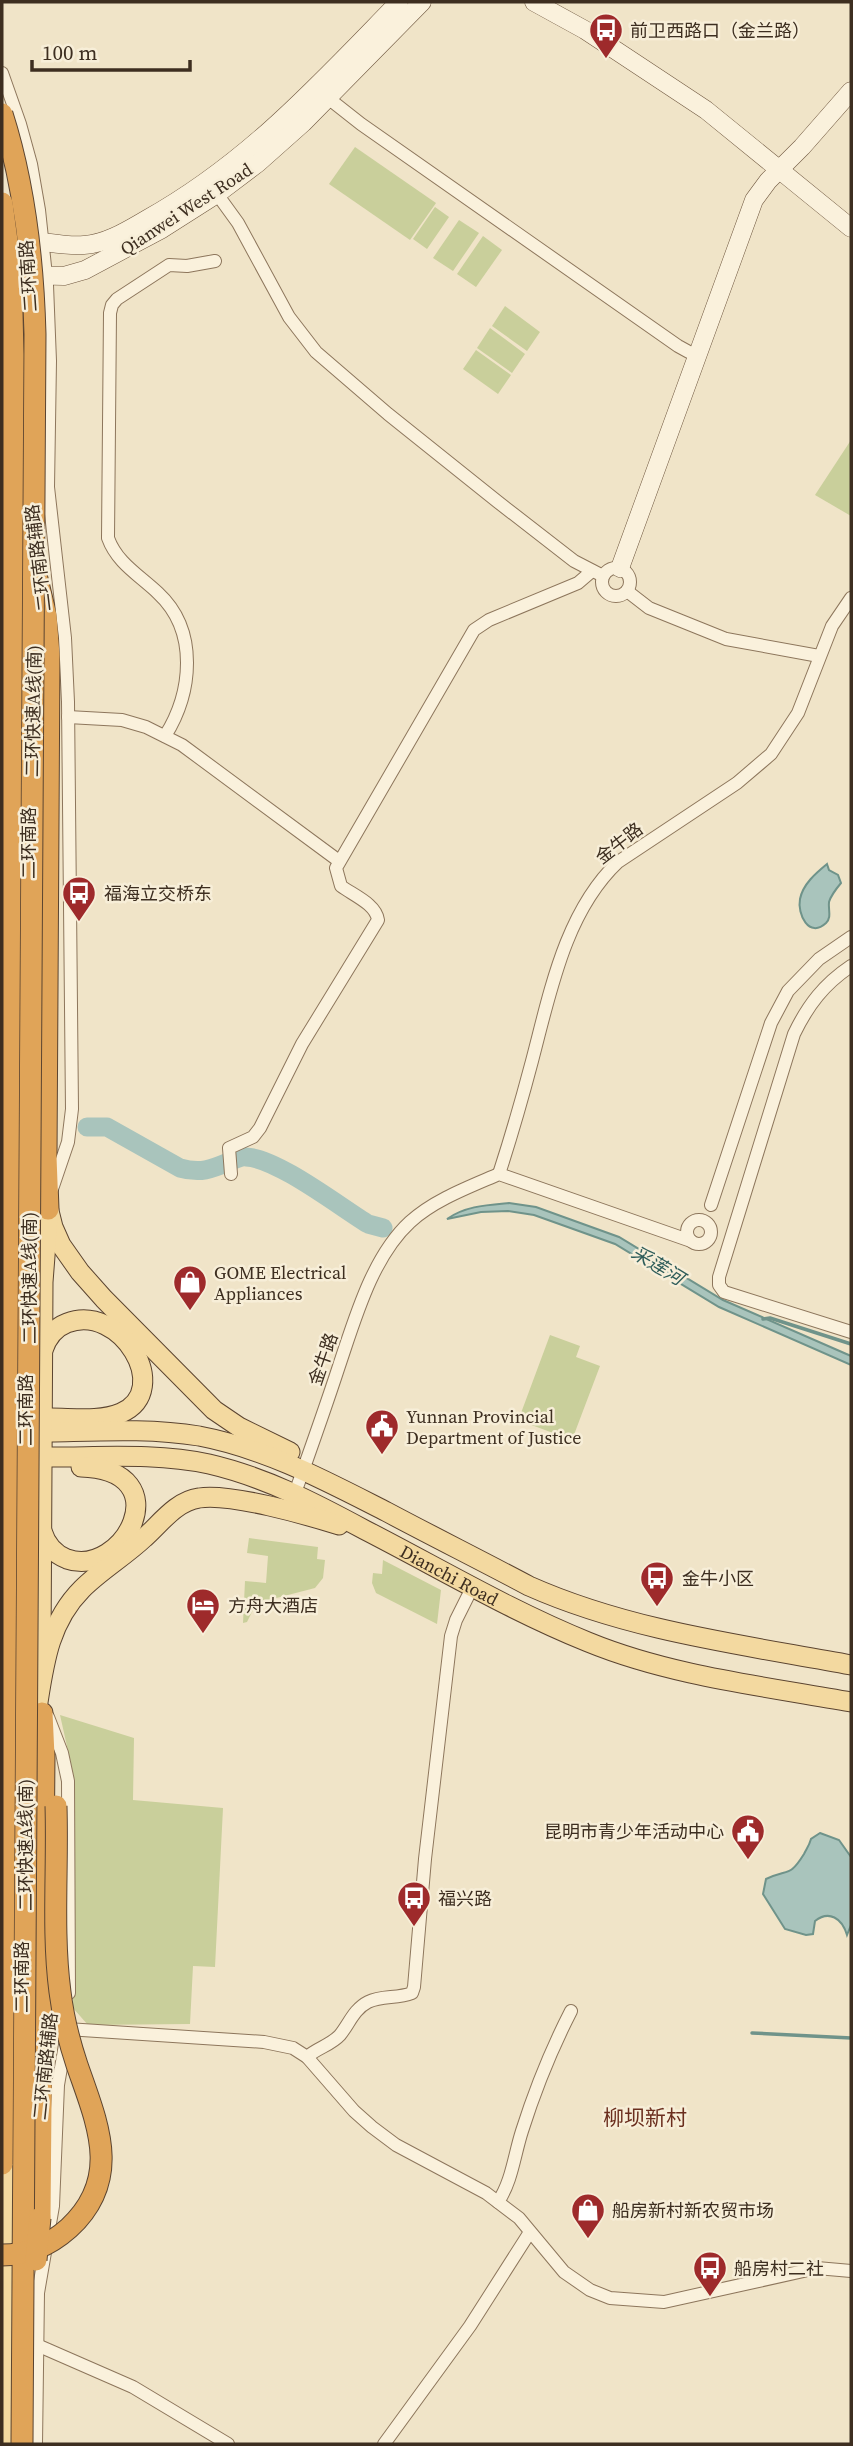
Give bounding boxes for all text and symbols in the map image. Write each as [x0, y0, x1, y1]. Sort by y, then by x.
bus stop icon: 前卫西路口（金兰路） [587, 11, 625, 60]
place label: 前卫西路口（金兰路） [630, 18, 810, 43]
scale bar [32, 28, 189, 72]
text: 100 m [42, 38, 97, 67]
street label: Qianwei West Road [115, 157, 257, 261]
street label: 二环南路 [13, 239, 43, 313]
street label: 二环南路辅路 [19, 503, 57, 613]
street label: 二环快速A线(南) [19, 645, 47, 777]
street label: 二环南路 [16, 807, 41, 879]
street label: 金牛路 [590, 817, 648, 869]
bus stop icon: 福海立交桥东 [60, 874, 98, 923]
place label: 福海立交桥东 [104, 881, 212, 906]
street label: 二环快速A线(南) [17, 1212, 42, 1344]
water label: 采莲河 [627, 1239, 693, 1293]
place label: GOME Electrical Appliances [214, 1260, 346, 1306]
shop icon: GOME Electrical Appliances [171, 1263, 209, 1312]
street label: 金牛路 [302, 1329, 344, 1389]
street label: 二环南路 [13, 1374, 38, 1446]
place label: Yunnan Provincial Department of Justice [406, 1404, 582, 1450]
public building icon: Yunnan Provincial Department of Justice [363, 1407, 401, 1456]
street label: Dianchi Road [396, 1538, 503, 1611]
bus stop icon: 金牛小区 [638, 1559, 676, 1608]
place label: 金牛小区 [682, 1566, 754, 1591]
hotel icon: 方舟大酒店 [184, 1586, 222, 1635]
place label: 方舟大酒店 [228, 1593, 318, 1618]
street label: 二环快速A线(南) [13, 1779, 38, 1911]
public building icon: 昆明市青少年活动中心 [729, 1812, 767, 1861]
place label: 昆明市青少年活动中心 [544, 1819, 724, 1844]
bus stop icon: 福兴路 [395, 1879, 433, 1928]
place label: 福兴路 [438, 1886, 492, 1911]
street label: 二环南路 [9, 1941, 34, 2013]
street label: 二环南路辅路 [27, 2011, 63, 2121]
district label: 柳坝新村 [603, 2103, 687, 2132]
shop icon: 船房新村新农贸市场 [569, 2191, 607, 2240]
place label: 船房新村新农贸市场 [612, 2198, 774, 2223]
bus stop icon: 船房村二社 [691, 2249, 729, 2298]
place label: 船房村二社 [734, 2256, 824, 2281]

